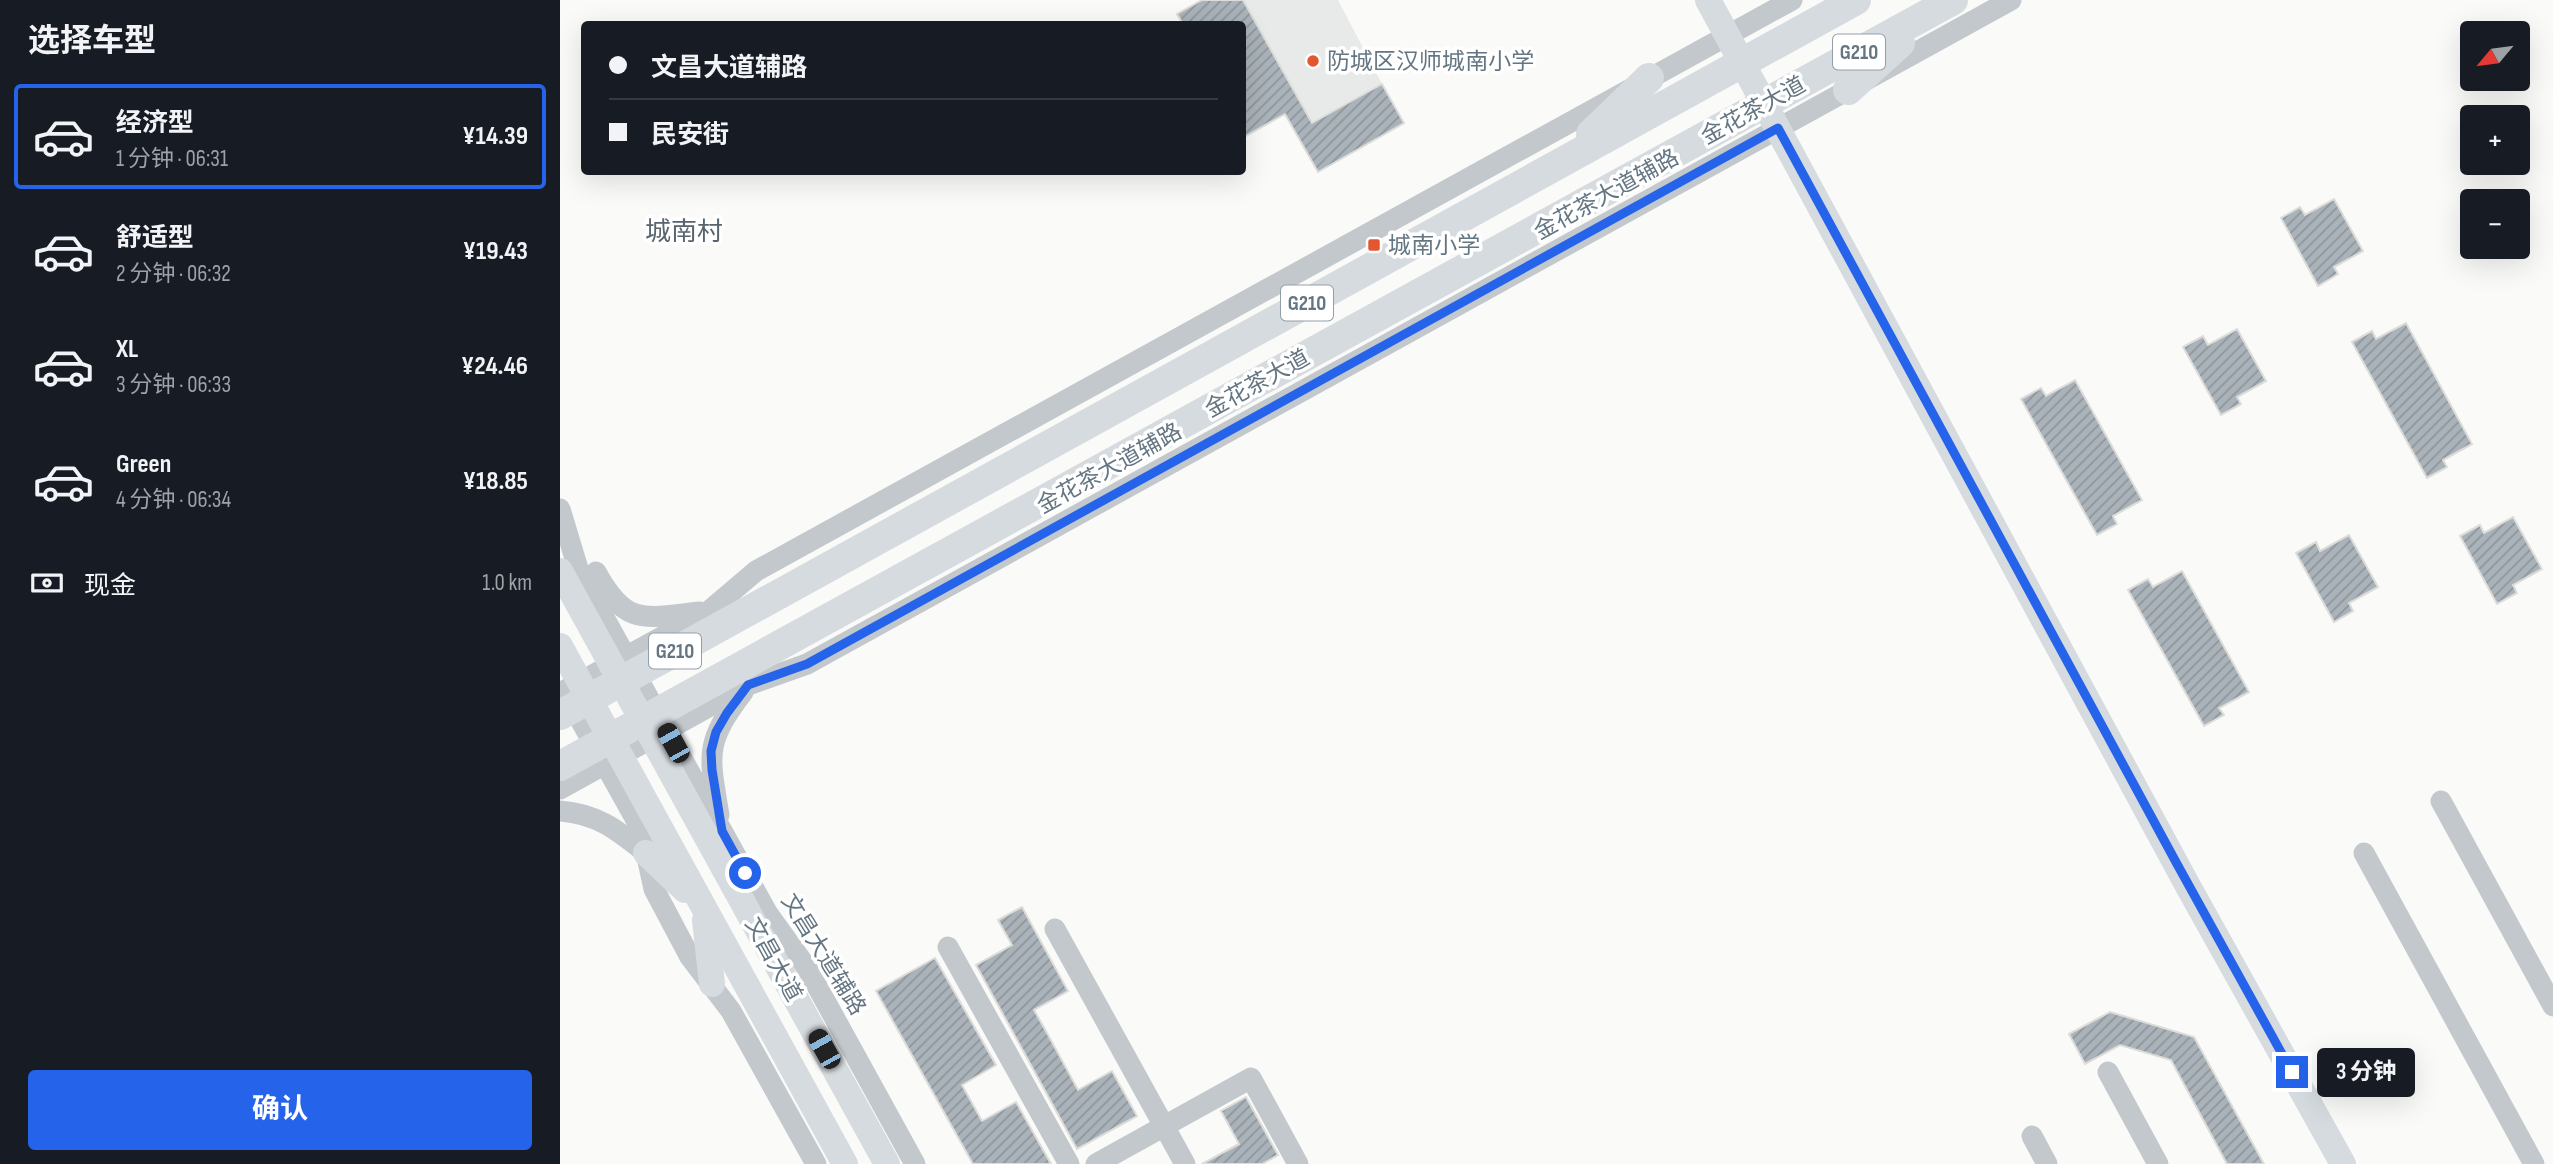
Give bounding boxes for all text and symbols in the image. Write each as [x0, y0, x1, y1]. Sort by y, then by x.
north arrow [2460, 21, 2530, 91]
map controls [2460, 21, 2530, 259]
text: 选择车型 [28, 22, 156, 61]
road number: G210 [1833, 34, 1885, 70]
place label: 防城区汉师城南小学 [1327, 48, 1534, 76]
text: 文昌大道辅路 [651, 53, 807, 84]
marker: 防城区汉师城南小学 [1305, 53, 1321, 69]
street label: 金花茶大道 [1696, 71, 1811, 151]
icon: car [32, 105, 95, 168]
button: + [2460, 105, 2530, 175]
text: 经济型 [116, 108, 194, 139]
text: 民安街 [651, 120, 729, 151]
text: ¥14.39 [462, 121, 528, 152]
street label: 金花茶大道辅路 [1529, 144, 1684, 246]
text: 1 分钟 · 06:31 [116, 145, 228, 173]
button: − [2460, 189, 2530, 259]
district label: 城南村 [645, 217, 723, 248]
icon: car [32, 220, 95, 283]
text: 舒适型 [116, 223, 194, 254]
place label: 城南小学 [1388, 232, 1480, 260]
text: ¥19.43 [463, 236, 528, 267]
marker: 城南小学 [1366, 237, 1382, 253]
text: 2 分钟 · 06:32 [116, 260, 231, 288]
road number: G210 [1281, 286, 1333, 320]
text: XL [116, 334, 138, 365]
icon: car [32, 335, 95, 398]
street label: 金花茶大道 [1200, 344, 1315, 424]
text: ¥24.46 [461, 351, 528, 382]
text: 3 分钟 · 06:33 [116, 371, 231, 399]
street label: 金花茶大道辅路 [1032, 418, 1187, 520]
text: Green [116, 449, 171, 480]
icon: car [32, 450, 95, 513]
text: ¥18.85 [463, 466, 528, 497]
text: 4 分钟 · 06:34 [116, 486, 231, 514]
icon: cash [28, 564, 66, 602]
text: 1.0 km [482, 569, 532, 597]
text: 现金 [84, 571, 136, 602]
road number: G210 [649, 634, 701, 668]
car [654, 720, 693, 766]
route start [729, 857, 761, 889]
street label: 文昌大道辅路 [775, 889, 872, 1020]
street label: 文昌大道 [739, 912, 808, 1007]
car [805, 1026, 844, 1072]
callout: 3 分钟 [2316, 1048, 2414, 1096]
route end [2276, 1056, 2308, 1088]
text: 3 分钟 [2336, 1058, 2396, 1086]
button: 确认 [28, 1070, 532, 1150]

